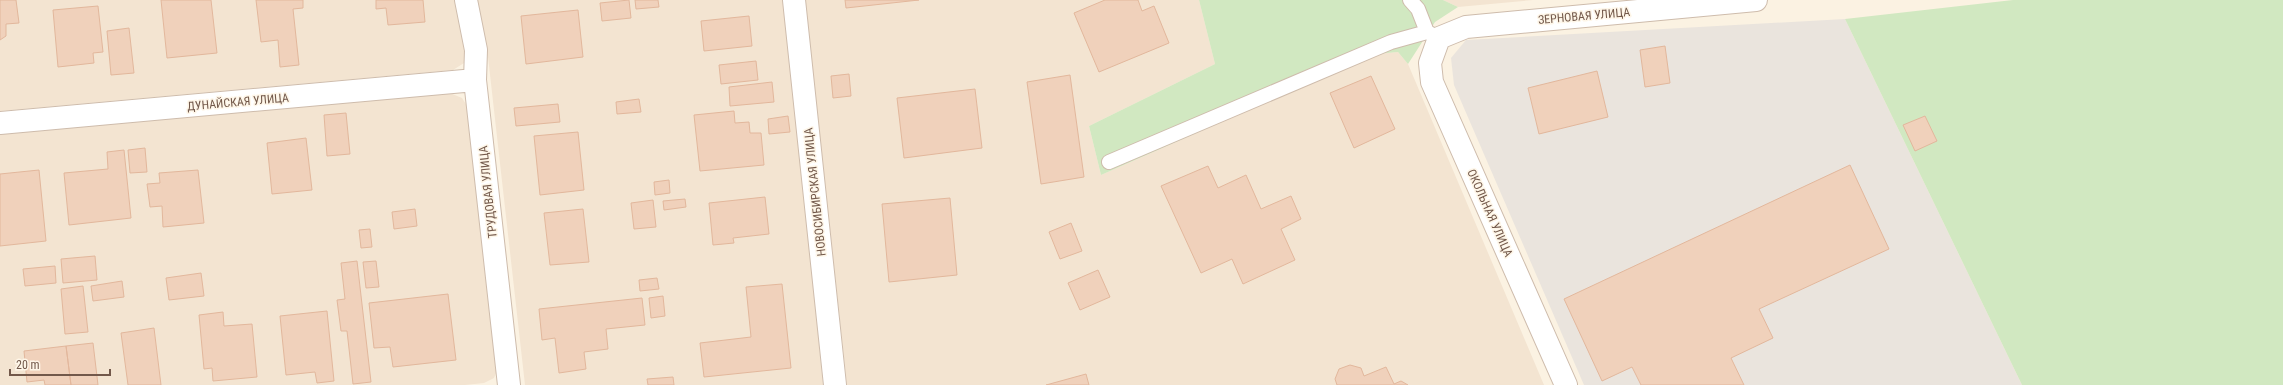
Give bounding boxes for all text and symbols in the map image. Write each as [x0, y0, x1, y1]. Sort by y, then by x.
street label: ЗЕРНОВАЯ УЛИЦА [1537, 5, 1631, 27]
street label: ДУНАЙСКАЯ УЛИЦА [186, 90, 290, 113]
street label: НОВОСИБИРСКАЯ УЛИЦА [801, 127, 829, 257]
street label: ТРУДОВАЯ УЛИЦА [476, 145, 500, 239]
street label: ОКОЛЬНАЯ УЛИЦА [1464, 167, 1516, 259]
scale bar [10, 351, 110, 377]
text: 20 m [16, 358, 40, 372]

